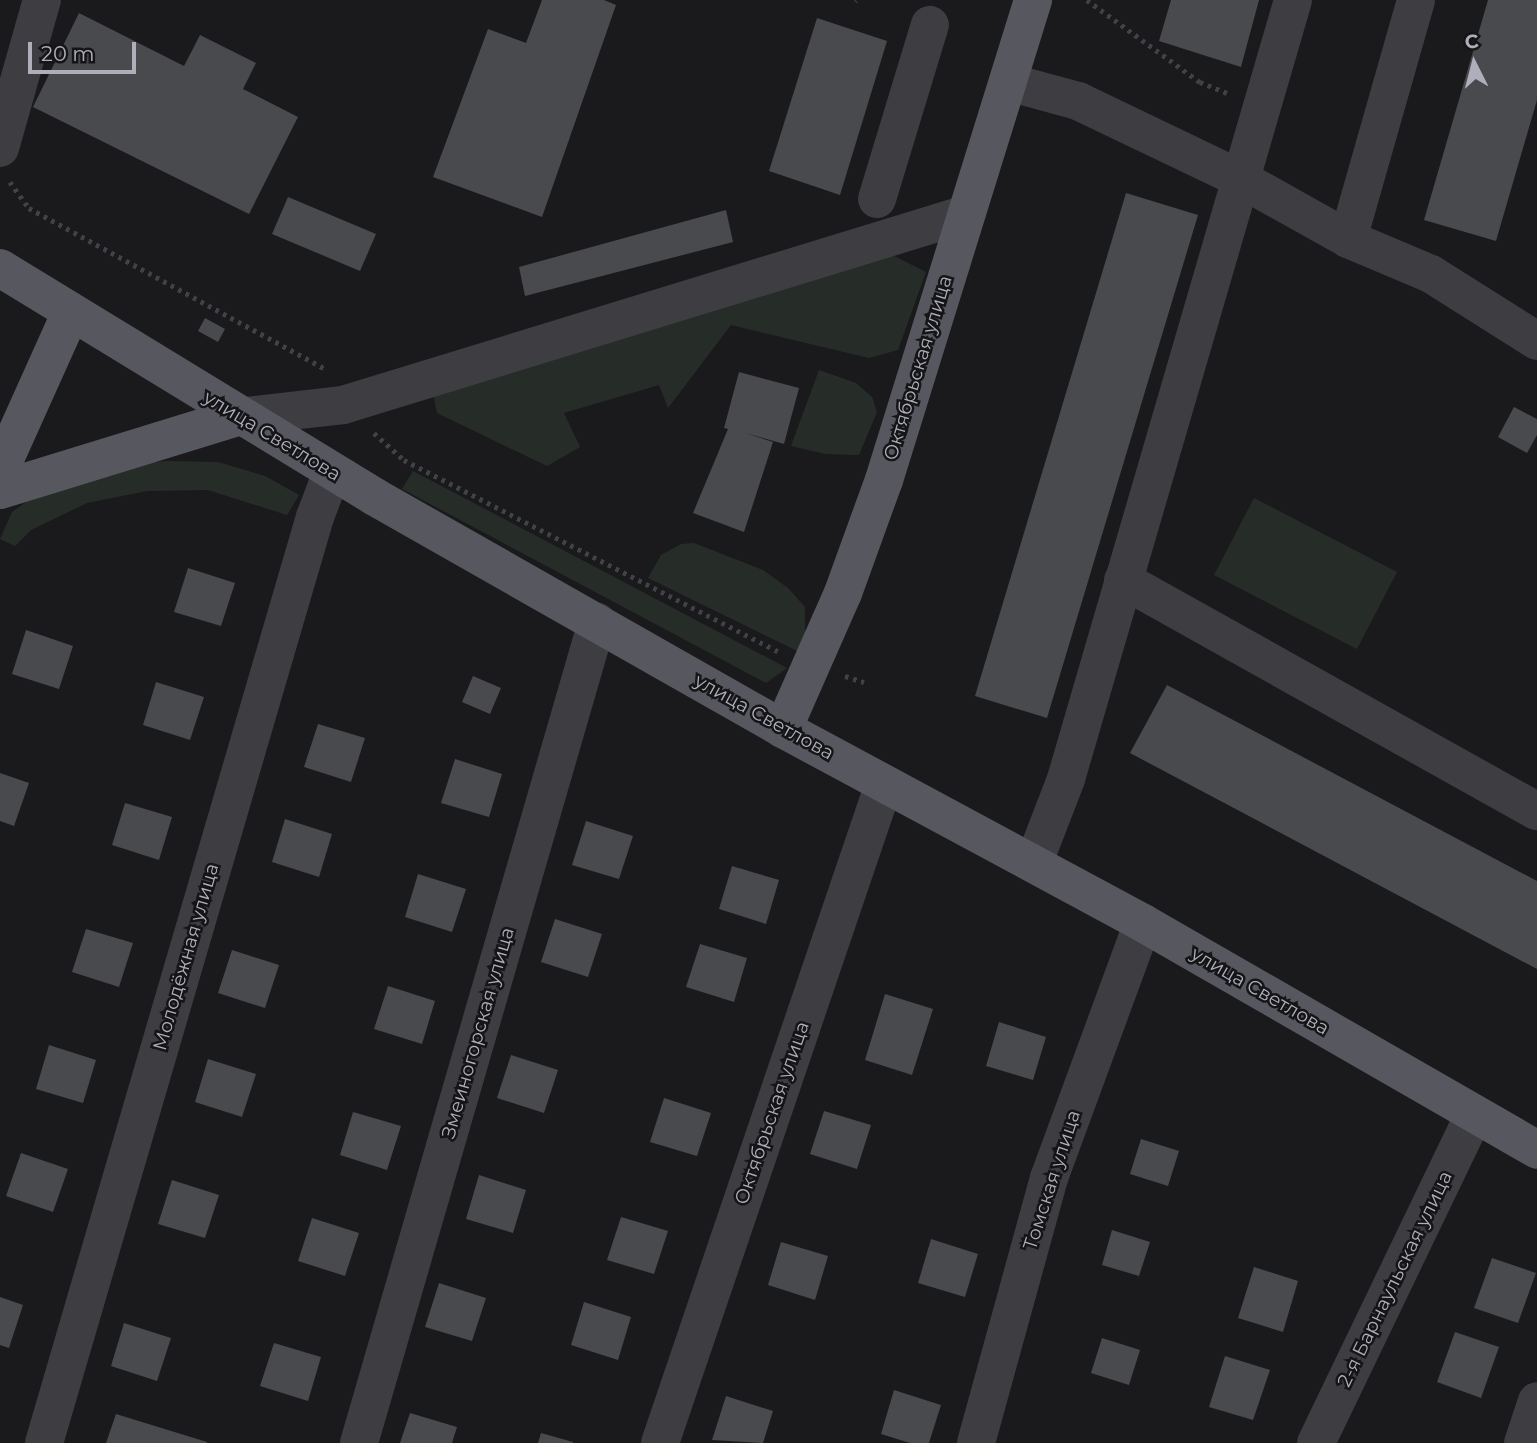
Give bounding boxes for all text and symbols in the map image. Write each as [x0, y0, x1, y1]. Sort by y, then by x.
scale bar [32, 28, 140, 72]
north arrow [1439, 28, 1509, 98]
text: С [1464, 29, 1480, 54]
text: 20 m [41, 41, 95, 66]
street label: Октябрьская улица [879, 273, 957, 463]
street label: улица Светлова [199, 386, 345, 486]
street label: улица Светлова [690, 669, 838, 765]
street label: Молодёжная улица [148, 861, 224, 1053]
street label: Змеиногорская улица [437, 925, 519, 1141]
street label: улица Светлова [1187, 942, 1333, 1040]
street label: Октябрьская улица [730, 1019, 814, 1207]
street label: Томская улица [1019, 1107, 1085, 1253]
street label: 2-я Барнаульская улица [1333, 1167, 1457, 1391]

